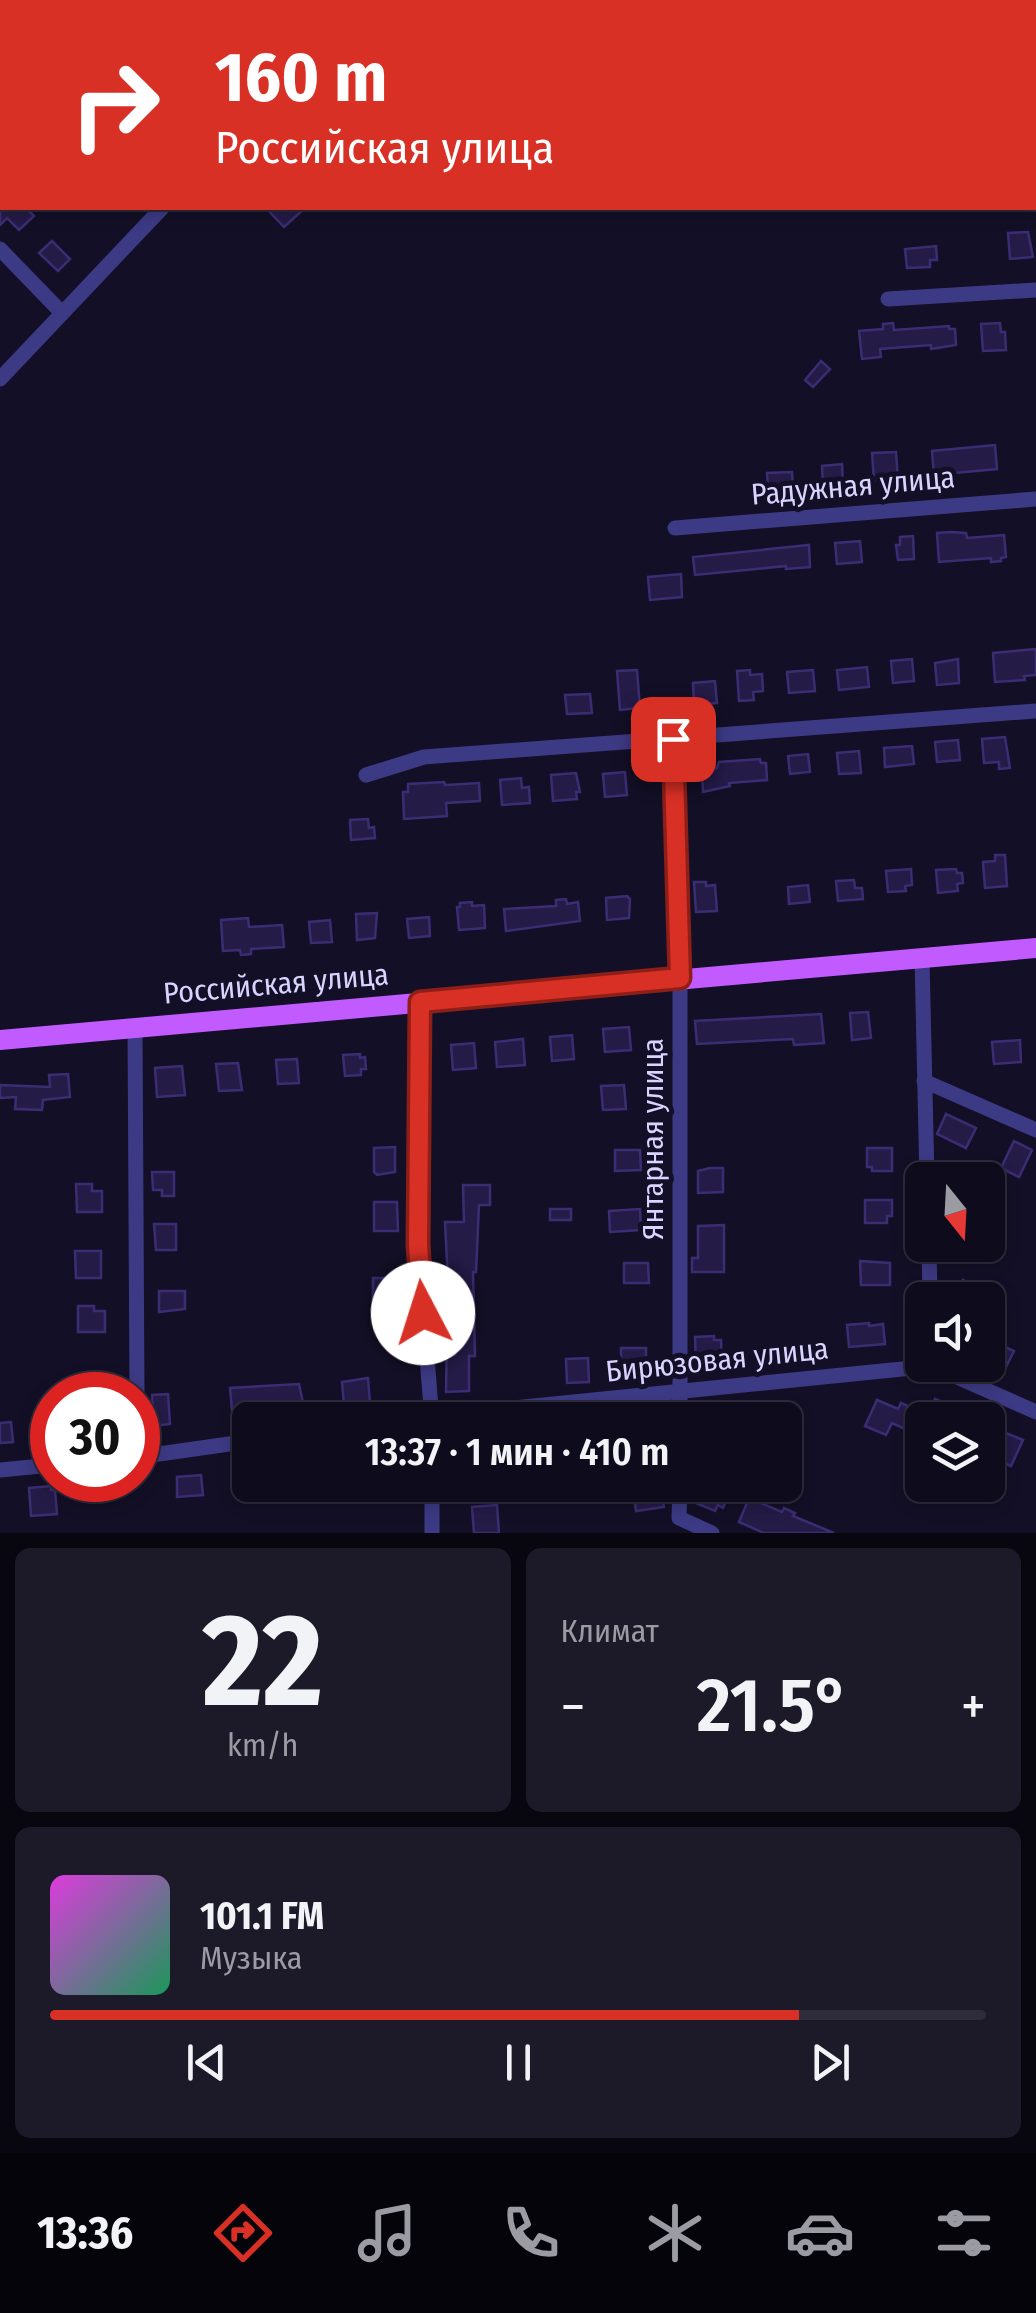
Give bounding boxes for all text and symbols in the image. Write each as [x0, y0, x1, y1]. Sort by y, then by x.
text: 160 m [215, 36, 387, 120]
icon: right [50, 40, 180, 170]
text: Российская улица [215, 121, 554, 175]
street label: Радужная улица [750, 459, 956, 513]
pin [631, 697, 716, 782]
icon: arrive [646, 712, 701, 767]
street label: Российская улица [162, 956, 390, 1012]
street label: Янтарная улица [635, 1038, 671, 1240]
north arrow [905, 1162, 1005, 1262]
map controls [905, 1162, 1005, 1502]
position arrow [371, 1261, 475, 1365]
button: sound [905, 1282, 1005, 1382]
street label: Бирюзовая улица [604, 1330, 830, 1390]
speed limit sign: 30 [30, 1372, 160, 1502]
button: layers [905, 1402, 1005, 1502]
text: 13:37 · 1 мин · 410 m [365, 1429, 669, 1475]
text: 22 [203, 1583, 323, 1739]
text: Климат [561, 1612, 659, 1650]
text: 21.5° [697, 1661, 849, 1751]
text: − [561, 1674, 585, 1740]
text: + [961, 1674, 986, 1740]
text: km/h [227, 1726, 298, 1764]
text: 101.1 FM [200, 1893, 324, 1939]
text: Музыка [200, 1939, 303, 1977]
icon: previous [179, 2035, 234, 2090]
icon: pause [491, 2035, 546, 2090]
icon: next [803, 2035, 858, 2090]
icon: directions [208, 2198, 278, 2268]
icon: music [352, 2198, 422, 2268]
icon: phone [496, 2198, 566, 2268]
icon: climate [640, 2198, 710, 2268]
icon: car [785, 2198, 855, 2268]
icon: filters [929, 2198, 999, 2268]
text: 13:36 [37, 2206, 133, 2260]

